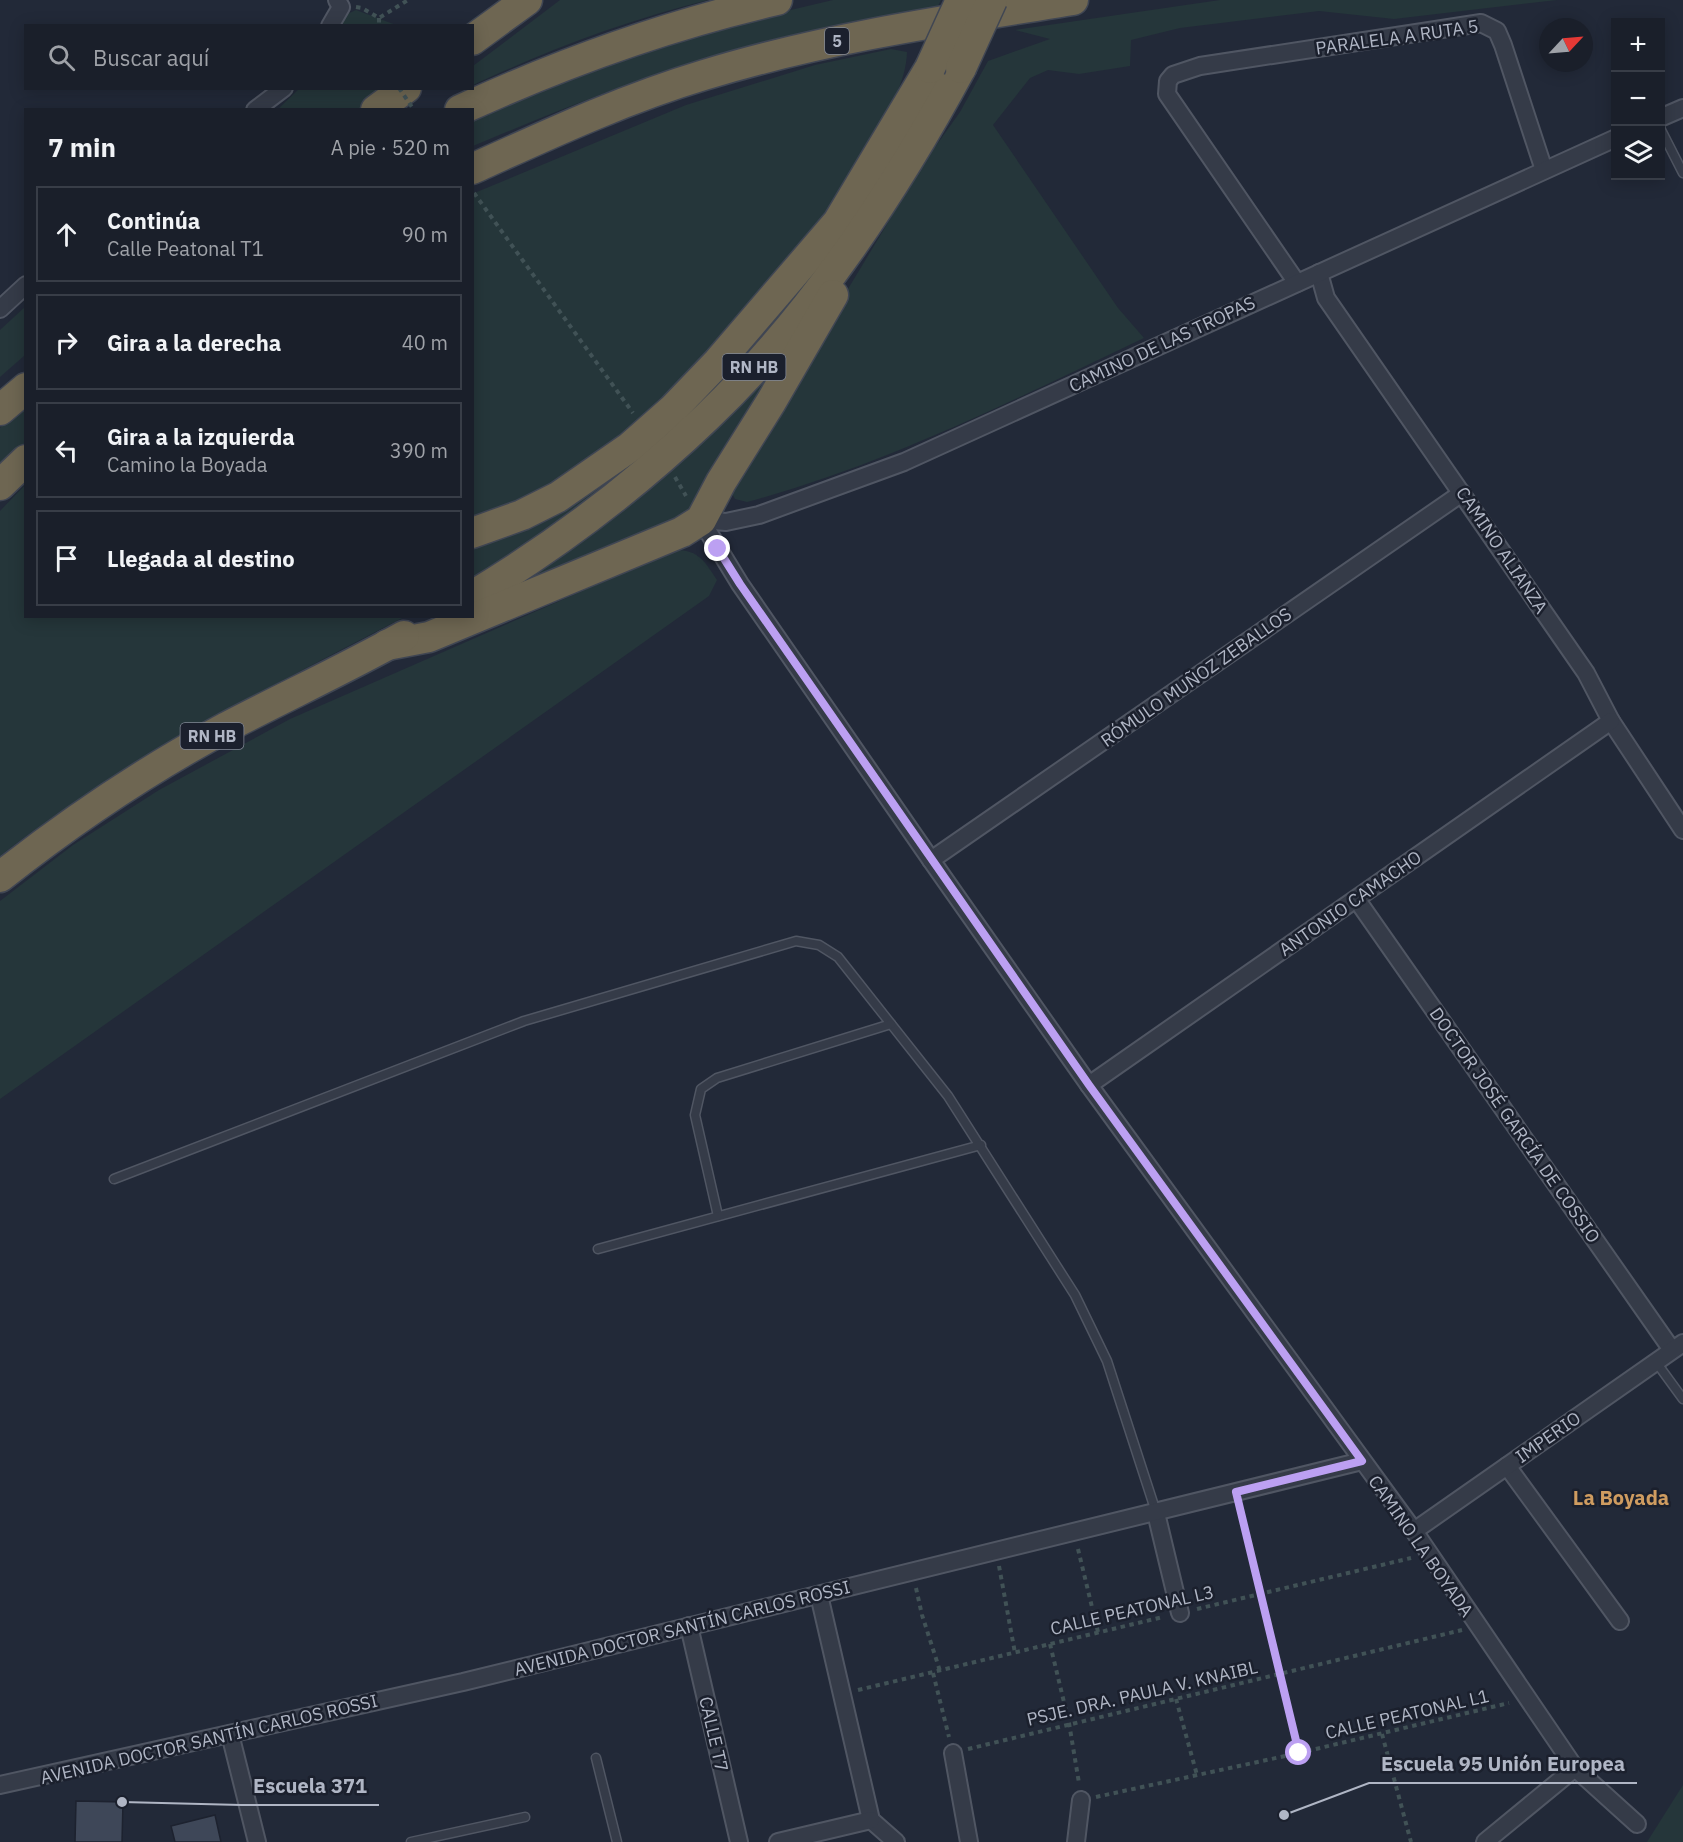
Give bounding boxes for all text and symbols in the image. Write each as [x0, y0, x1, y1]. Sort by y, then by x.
street label: PARALELA A RUTA 5 [1314, 14, 1480, 60]
north arrow [1539, 18, 1593, 72]
map controls [1611, 18, 1665, 180]
button: + [1611, 18, 1665, 72]
search box [24, 24, 474, 90]
road number: 5 [825, 28, 849, 54]
icon: search [45, 41, 78, 74]
text: Buscar aquí [93, 43, 209, 72]
button: − [1611, 72, 1665, 126]
button: layers [1611, 126, 1665, 180]
text: 7 min [48, 130, 116, 164]
text: A pie · 520 m [331, 134, 450, 161]
text: Continúa [107, 206, 200, 235]
icon: ahead [50, 218, 83, 251]
text: 90 m [402, 221, 448, 248]
text: Calle Peatonal T1 [107, 235, 264, 262]
street label: CAMINO DE LAS TROPAS [1065, 291, 1259, 397]
icon: right [50, 326, 83, 359]
text: Gira a la derecha [107, 328, 281, 357]
text: 40 m [402, 329, 448, 356]
road number: RN HB [722, 354, 786, 380]
text: Gira a la izquierda [107, 422, 295, 451]
icon: left [50, 434, 83, 467]
text: 390 m [390, 437, 448, 464]
text: Camino la Boyada [107, 451, 268, 478]
street label: CAMINO ALIANZA [1451, 482, 1553, 618]
route end [704, 535, 730, 561]
icon: arrive [50, 542, 83, 575]
text: Llegada al destino [107, 544, 295, 573]
street label: RÓMULO MUÑOZ ZEBALLOS [1096, 602, 1296, 752]
road number: RN HB [180, 723, 244, 749]
street label: ANTONIO CAMACHO [1274, 845, 1426, 961]
street label: DOCTOR JOSÉ GARCÍA DE COSSIO [1425, 1003, 1605, 1247]
street label: IMPERIO [1511, 1406, 1585, 1468]
street label: CAMINO LA BOYADA [1363, 1471, 1479, 1622]
district label: La Boyada [1573, 1484, 1669, 1511]
street label: AVENIDA DOCTOR SANTÍN CARLOS ROSSI [512, 1575, 852, 1681]
street label: CALLE PEATONAL L3 [1048, 1580, 1216, 1640]
street label: PSJE. DRA. PAULA V. KNAIBL [1024, 1655, 1260, 1731]
street label: CALLE PEATONAL L1 [1323, 1684, 1491, 1744]
street label: AVENIDA DOCTOR SANTÍN CARLOS ROSSI [38, 1689, 380, 1789]
street label: CALLE T7 [694, 1694, 734, 1774]
route start [1285, 1739, 1311, 1765]
callout: Escuela 95 Unión Europea [1369, 1745, 1637, 1783]
text: Escuela 95 Unión Europea [1381, 1750, 1625, 1777]
callout: Escuela 371 [241, 1767, 379, 1805]
text: Escuela 371 [253, 1772, 367, 1799]

